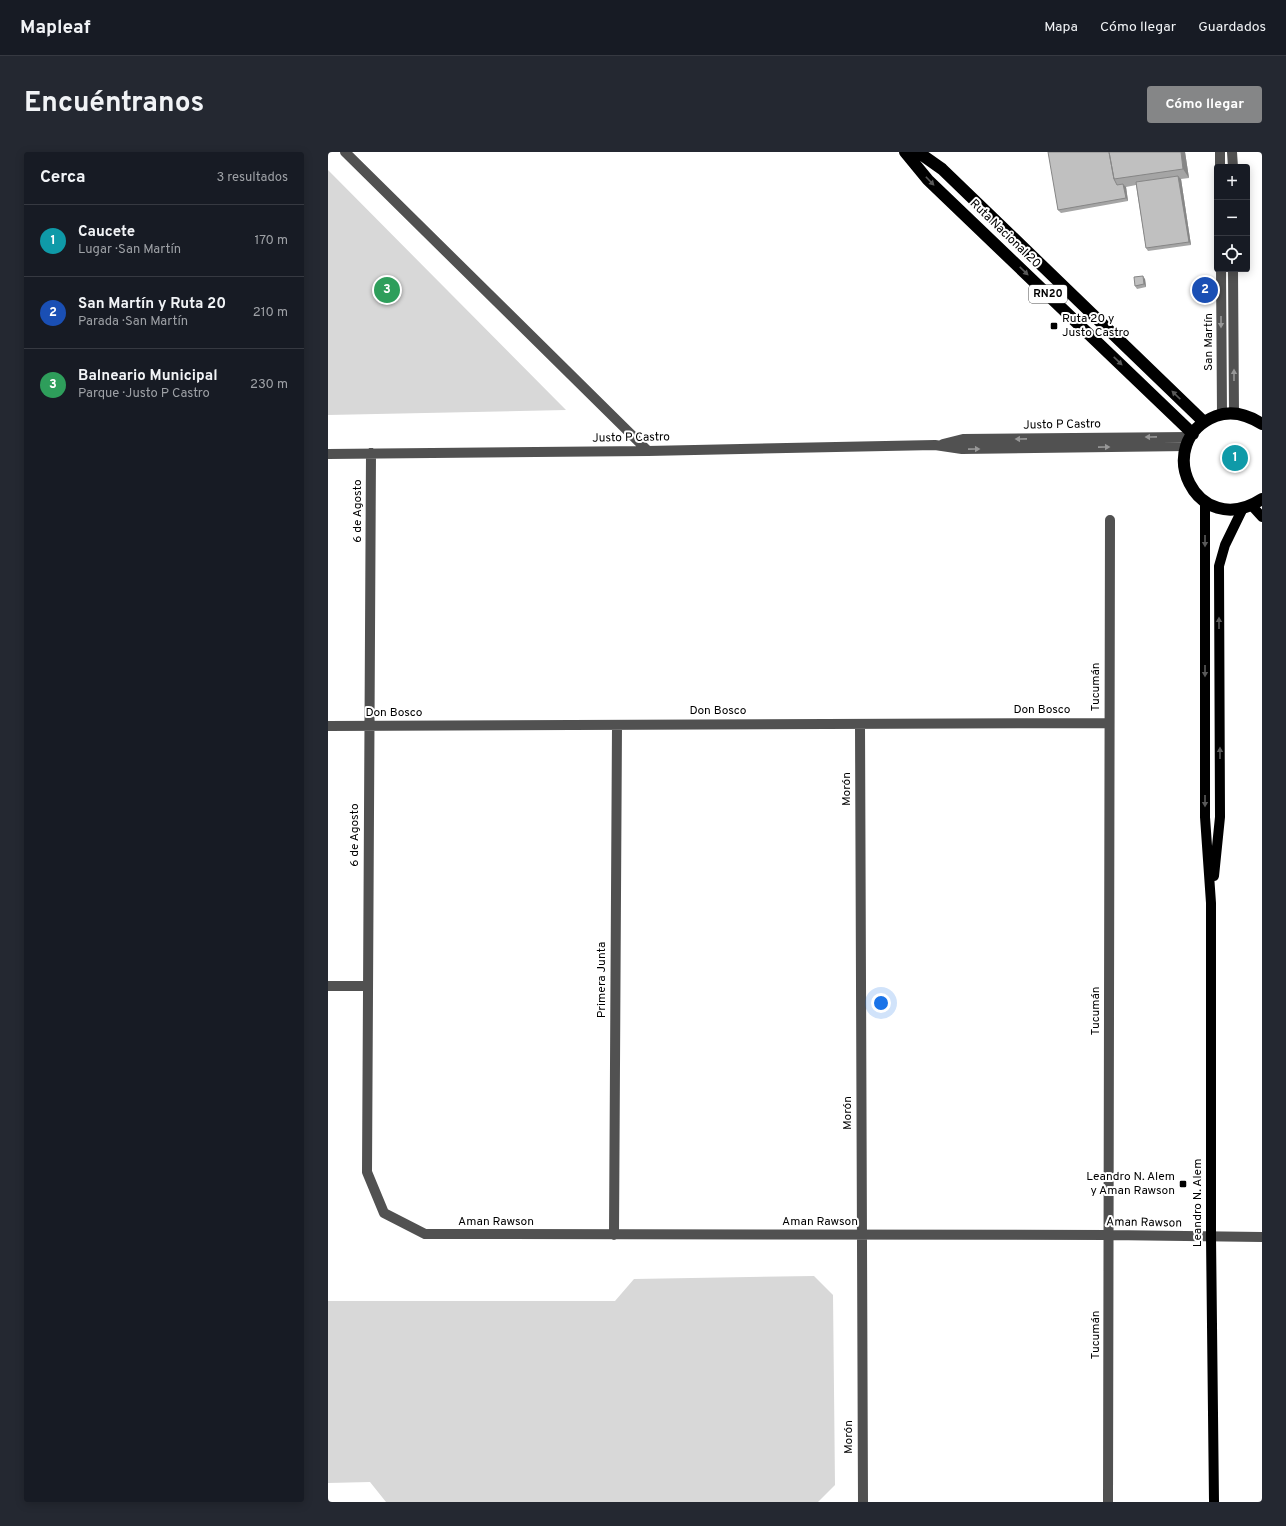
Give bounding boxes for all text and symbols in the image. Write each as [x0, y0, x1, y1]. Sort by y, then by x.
text: Mapleaf [20, 16, 91, 40]
text: Mapa [1044, 19, 1078, 36]
text: Cómo llegar [1100, 19, 1176, 36]
text: Guardados [1198, 19, 1266, 36]
text: Encuéntranos [24, 86, 204, 122]
button: Cómo llegar [1147, 86, 1262, 123]
map controls [1214, 164, 1250, 272]
button: + [1214, 164, 1250, 200]
text: Cerca [40, 167, 86, 189]
text: 3 resultados [216, 170, 288, 186]
one-way arrow [925, 176, 935, 186]
street label: Ruta Nacional 20 [966, 196, 1044, 272]
button: − [1214, 200, 1250, 236]
text: Caucete [78, 223, 135, 242]
text: 1 [50, 233, 56, 249]
text: 170 m [254, 233, 288, 249]
button: locate [1214, 236, 1250, 272]
text: Lugar · San Martín [78, 242, 181, 258]
one-way arrow [1019, 267, 1029, 276]
pin: 3 [374, 275, 400, 305]
pin: 2 [1192, 275, 1218, 305]
road number: RN20 [1029, 285, 1067, 303]
text: San Martín y Ruta 20 [78, 295, 226, 314]
text: 2 [49, 305, 57, 321]
text: 210 m [253, 305, 288, 321]
place label: Ruta 20 y Justo Castro [1062, 311, 1130, 341]
street label: San Martín [1201, 313, 1217, 371]
text: Parada · San Martín [78, 314, 188, 330]
one-way arrow [1218, 316, 1225, 328]
marker: Ruta 20 y Justo Castro [1049, 321, 1059, 331]
one-way arrow [1113, 357, 1123, 366]
text: Balneario Municipal [78, 367, 218, 386]
one-way arrow [1231, 368, 1237, 381]
text: 3 [49, 377, 57, 393]
text: 230 m [250, 377, 288, 393]
text: Parque · Justo P Castro [78, 386, 210, 402]
one-way arrow [1171, 390, 1181, 400]
street label: Justo P Castro [1023, 416, 1101, 434]
street label: Justo P Castro [592, 429, 670, 447]
one-way arrow [1144, 434, 1157, 440]
one-way arrow [1014, 436, 1027, 442]
pin: 1 [1222, 443, 1248, 473]
one-way arrow [1098, 444, 1111, 450]
one-way arrow [968, 446, 981, 452]
street label: 6 de Agosto [350, 479, 366, 543]
one-way arrow [1202, 535, 1208, 548]
one-way arrow [1216, 616, 1222, 629]
street label: Tucumán [1088, 662, 1104, 712]
one-way arrow [1202, 665, 1208, 678]
street label: Don Bosco [1013, 702, 1071, 718]
street label: Don Bosco [689, 703, 747, 719]
street label: Don Bosco [365, 705, 423, 721]
one-way arrow [1217, 746, 1223, 759]
street label: Morón [839, 772, 855, 806]
one-way arrow [1202, 795, 1208, 808]
street label: 6 de Agosto [347, 803, 363, 867]
street label: Primera Junta [594, 942, 610, 1018]
street label: Tucumán [1088, 986, 1104, 1036]
your location [871, 993, 891, 1013]
street label: Morón [840, 1096, 856, 1130]
street label: Leandro N. Alem [1190, 1159, 1206, 1247]
place label: Leandro N. Alem y Aman Rawson [1086, 1169, 1175, 1199]
marker: Leandro N. Alem y Aman Rawson [1178, 1179, 1188, 1189]
street label: Aman Rawson [458, 1214, 534, 1230]
street label: Aman Rawson [782, 1214, 858, 1230]
street label: Aman Rawson [1106, 1214, 1182, 1232]
street label: Tucumán [1088, 1310, 1104, 1360]
street label: Morón [841, 1420, 857, 1454]

